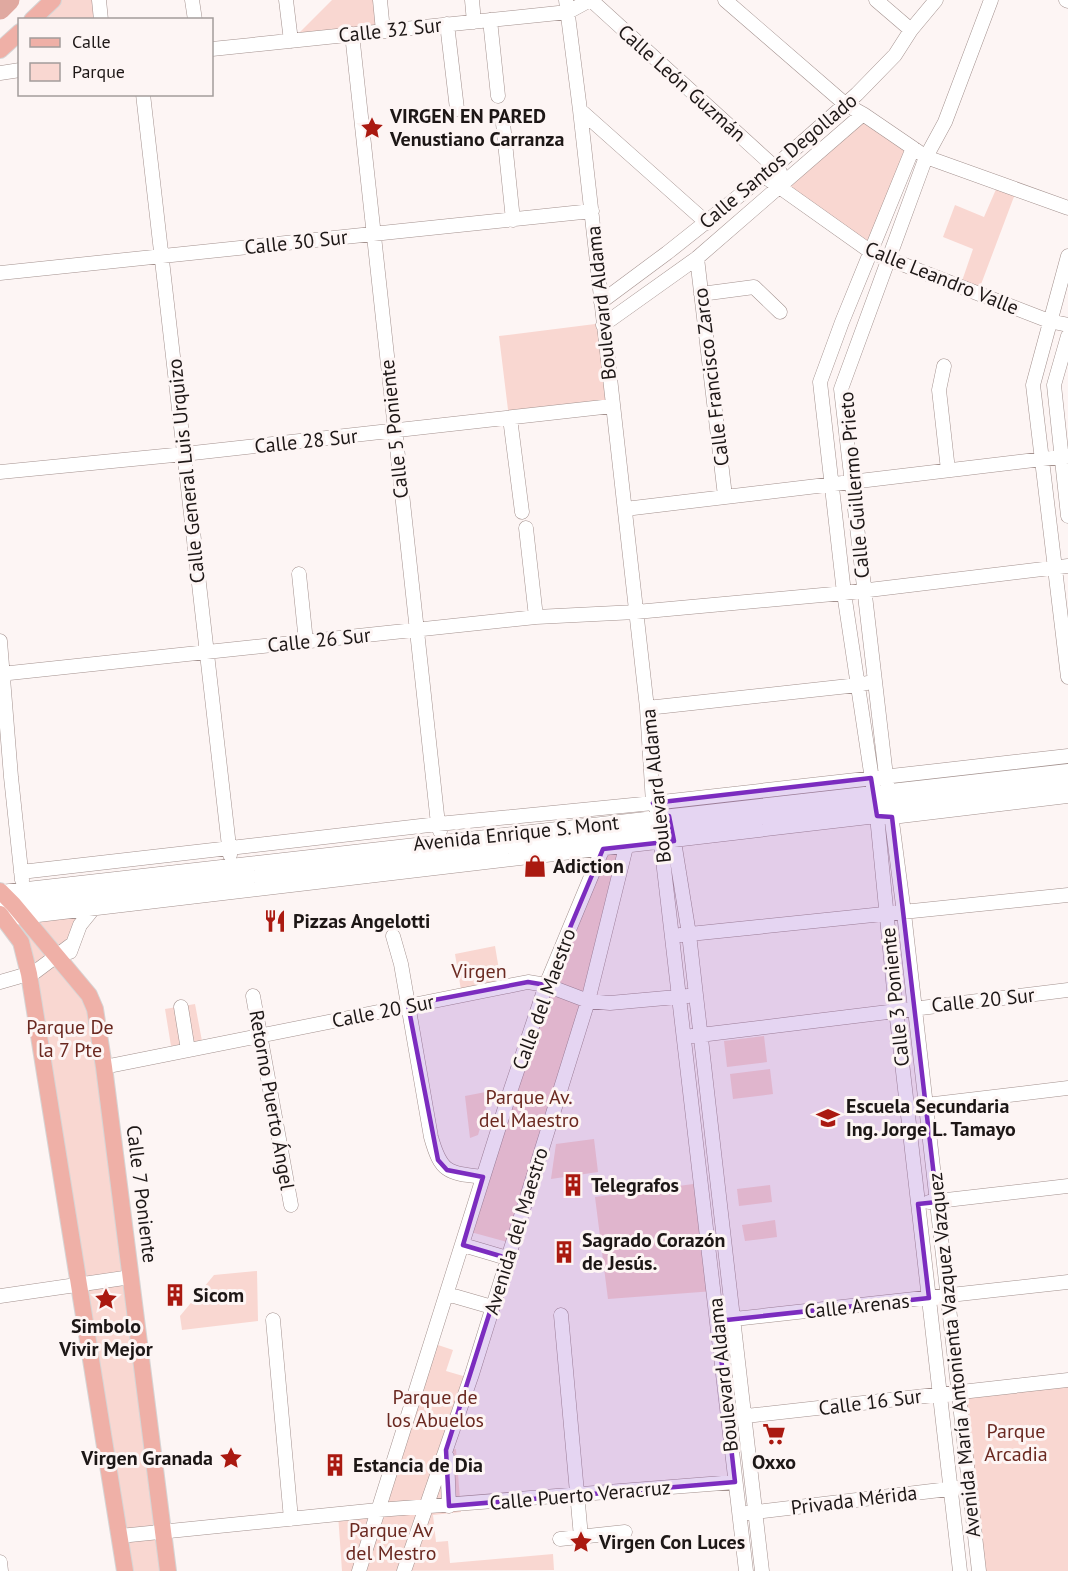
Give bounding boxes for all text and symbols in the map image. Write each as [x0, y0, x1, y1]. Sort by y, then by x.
street label: Calle 32 Sur [337, 12, 443, 48]
legend [18, 18, 213, 96]
street label: Calle León Guzmán [613, 19, 751, 147]
text: Calle [72, 30, 111, 53]
text: Parque [72, 60, 125, 83]
street label: Calle Santos Degollado [694, 87, 862, 235]
place label: VIRGEN EN PARED Venustiano Carranza [389, 103, 564, 152]
place icon: VIRGEN EN PARED Venustiano Carranza [359, 115, 385, 141]
street label: Calle 30 Sur [243, 224, 349, 260]
street label: Boulevard Aldama [580, 225, 622, 381]
street label: Calle Leandro Valle [861, 235, 1023, 321]
street label: Calle Francisco Zarco [687, 286, 735, 468]
street label: Calle General Luis Urquizo [161, 358, 211, 584]
street label: Calle 5 Poniente [374, 358, 414, 500]
street label: Calle Guillermo Prieto [833, 390, 875, 580]
street label: Calle 28 Sur [253, 423, 359, 459]
street label: Calle 26 Sur [266, 622, 372, 658]
street label: Boulevard Aldama [635, 708, 677, 864]
street label: Avenida Enrique S. Mont [412, 809, 620, 857]
shop icon: Adiction [522, 853, 548, 879]
place label: Adiction [553, 853, 624, 879]
restaurant icon: Pizzas Angelotti [262, 908, 288, 934]
place label: Pizzas Angelotti [293, 908, 430, 934]
street label: Calle del Maestro [506, 925, 582, 1073]
street label: Calle 3 Poniente [875, 926, 915, 1068]
park label: Virgen [450, 958, 507, 984]
street label: Calle 20 Sur [930, 982, 1036, 1018]
street label: Calle 20 Sur [330, 988, 436, 1034]
street label: Retorno Puerto Ángel [243, 1008, 301, 1192]
park label: Parque De la 7 Pte [26, 1014, 114, 1063]
park label: Parque Av. del Maestro [479, 1084, 579, 1133]
place label: Escuela Secundaria Ing. Jorge L. Tamayo [846, 1093, 1016, 1142]
school or university icon: Escuela Secundaria Ing. Jorge L. Tamayo [815, 1105, 841, 1131]
street label: Calle 7 Poniente [121, 1124, 163, 1264]
street label: Avenida del Maestro [478, 1144, 554, 1318]
street label: Avenida María Antonienta Vazquez Vazquez [922, 1171, 986, 1539]
building icon: Telegrafos [560, 1172, 586, 1198]
place label: Telegrafos [591, 1172, 679, 1198]
place label: Sagrado Corazón de Jesús. [582, 1227, 725, 1276]
building icon: Sagrado Corazón de Jesús. [551, 1239, 577, 1265]
building icon: Sicom [162, 1282, 188, 1308]
place label: Sicom [193, 1282, 244, 1308]
place icon: Simbolo Vivir Mejor [93, 1286, 119, 1312]
street label: Calle Arenas [803, 1288, 911, 1324]
street label: Boulevard Aldama [702, 1297, 744, 1453]
place label: Simbolo Vivir Mejor [58, 1313, 153, 1362]
street label: Calle 16 Sur [817, 1383, 923, 1421]
park label: Parque de los Abuelos [386, 1384, 484, 1433]
park label: Parque Arcadia [984, 1418, 1048, 1467]
supermarket icon: Oxxo [761, 1421, 787, 1447]
place label: Virgen Granada [80, 1445, 213, 1471]
place icon: Virgen Granada [218, 1445, 244, 1471]
place label: Oxxo [752, 1449, 796, 1475]
building icon: Estancia de Dia [322, 1452, 348, 1478]
place label: Estancia de Dia [353, 1452, 483, 1478]
street label: Calle Puerto Veracruz [488, 1474, 672, 1516]
street label: Privada Mérida [789, 1479, 919, 1521]
park label: Parque Av del Mestro [346, 1517, 436, 1566]
place icon: Virgen Con Luces [568, 1529, 594, 1555]
place label: Virgen Con Luces [598, 1529, 745, 1555]

